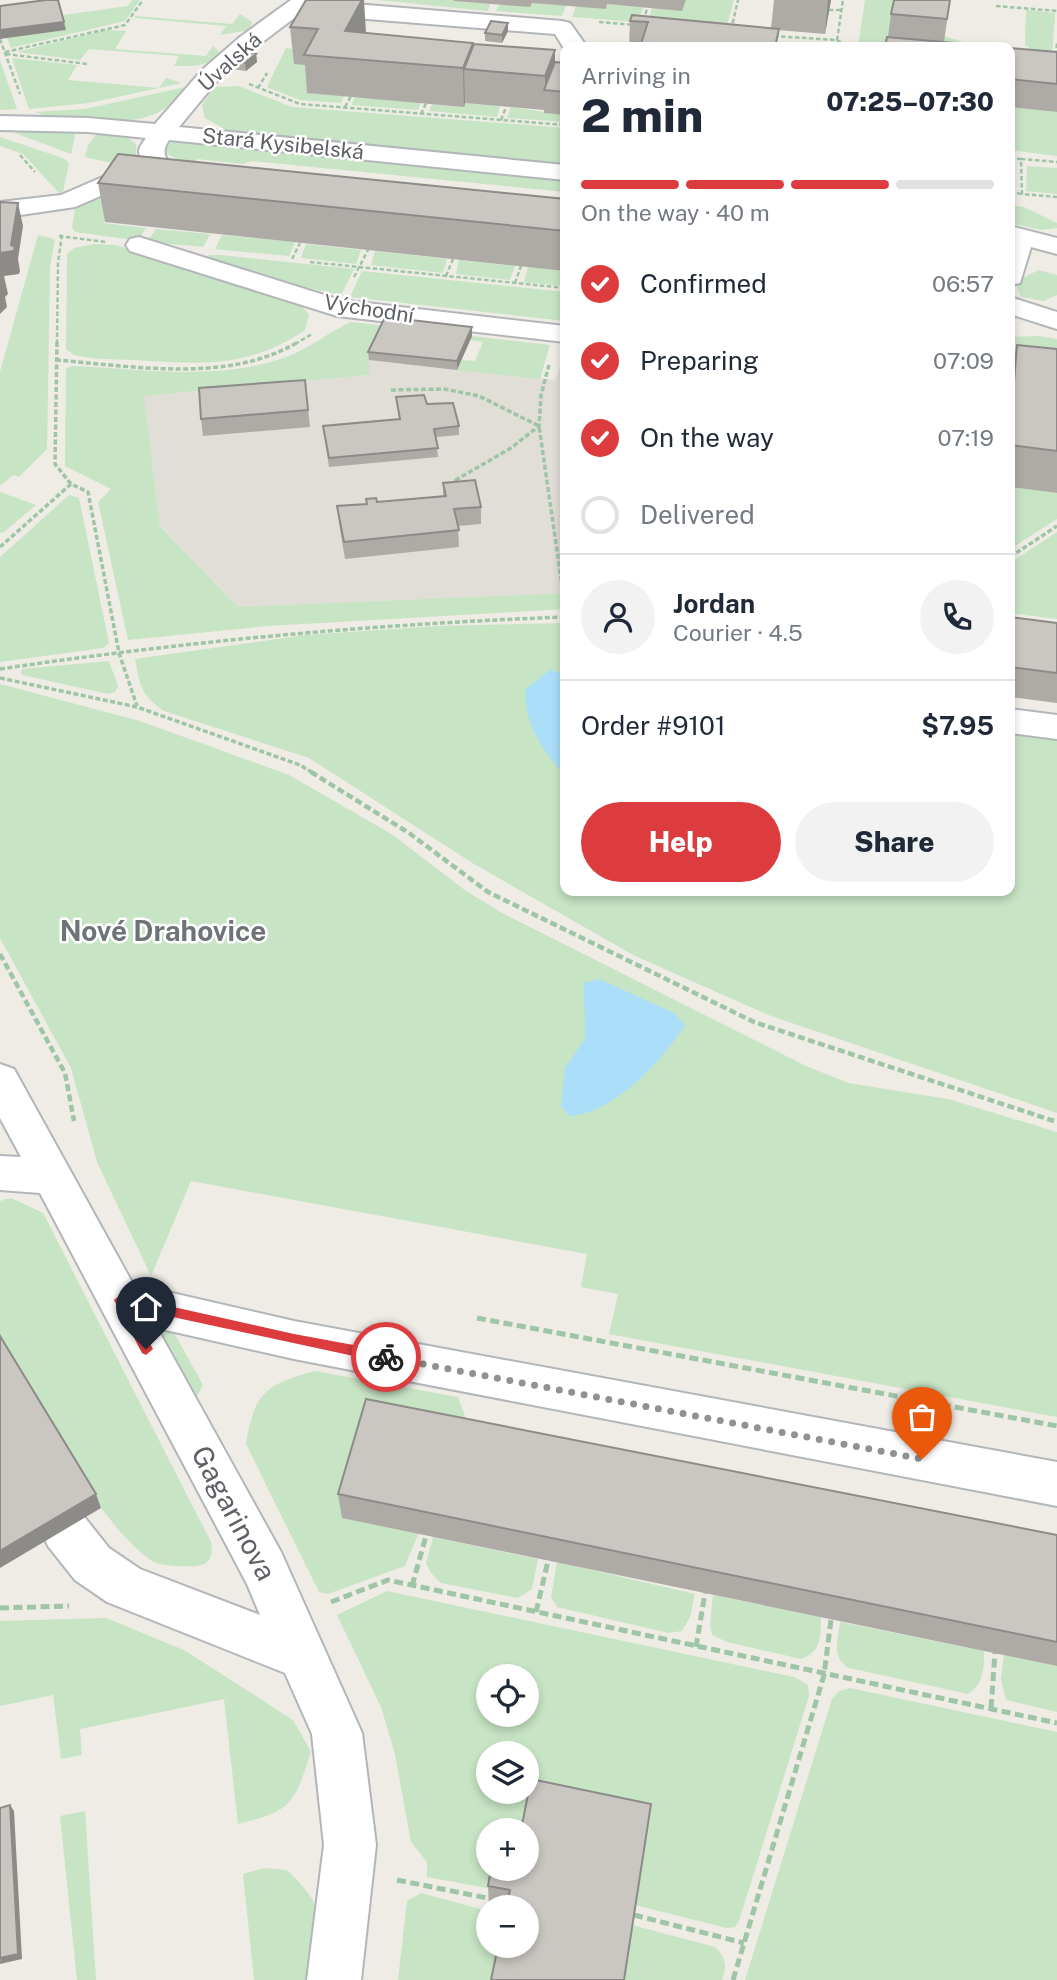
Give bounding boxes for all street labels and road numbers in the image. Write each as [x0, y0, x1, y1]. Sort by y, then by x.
street label: Úvalská [193, 27, 266, 97]
street label: Stará Kysibelská [201, 123, 365, 164]
street label: Východní [323, 289, 417, 328]
street label: Gagarinova [185, 1440, 284, 1586]

